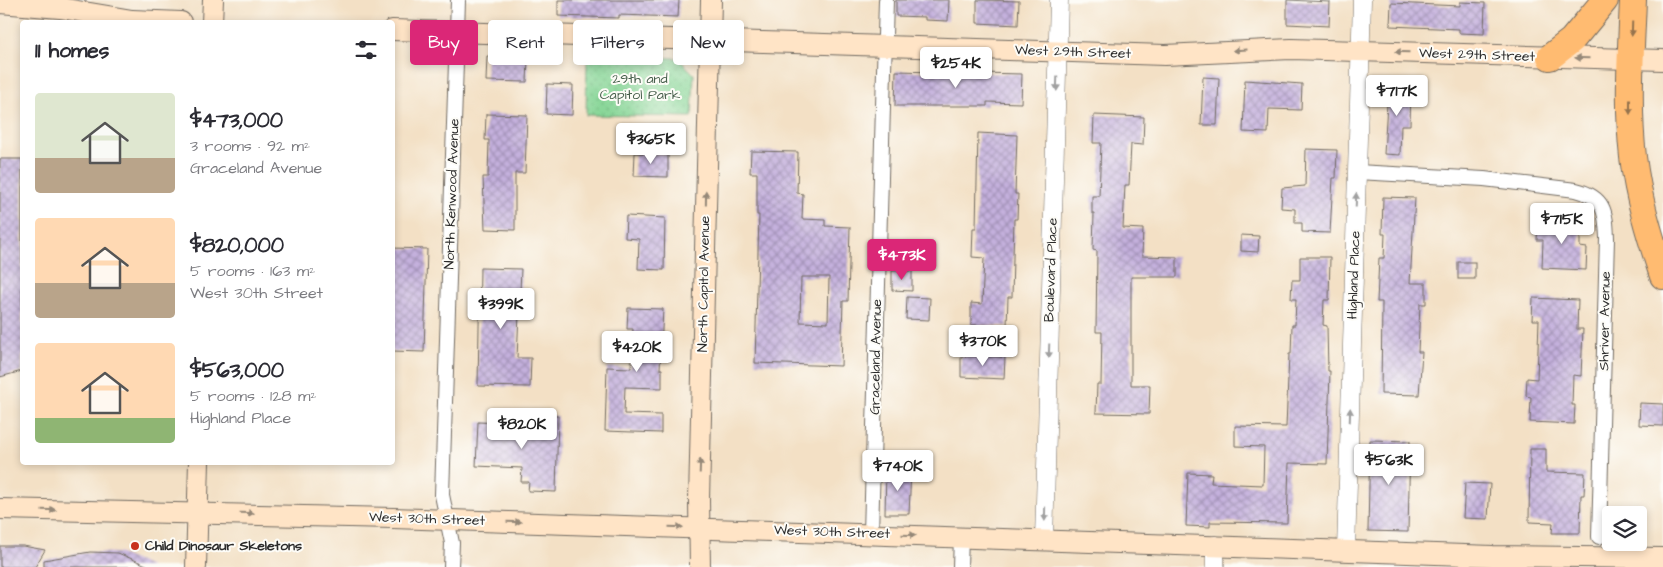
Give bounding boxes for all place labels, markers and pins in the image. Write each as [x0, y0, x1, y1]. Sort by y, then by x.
pin: $254K [921, 46, 991, 89]
pin: $717K [1362, 74, 1432, 117]
pin: $365K [616, 122, 686, 165]
pin: $715K [1527, 202, 1597, 245]
pin: $473K [867, 238, 937, 281]
pin: $399K [466, 288, 536, 330]
pin: $370K [948, 324, 1018, 367]
pin: $420K [602, 330, 672, 373]
pin: $820K [487, 408, 557, 450]
pin: $563K [1354, 444, 1424, 486]
pin: $740K [863, 450, 933, 492]
place label: Child Dinosaur Skeletons [145, 536, 302, 556]
marker: Child Dinosaur Skeletons [129, 540, 141, 552]

